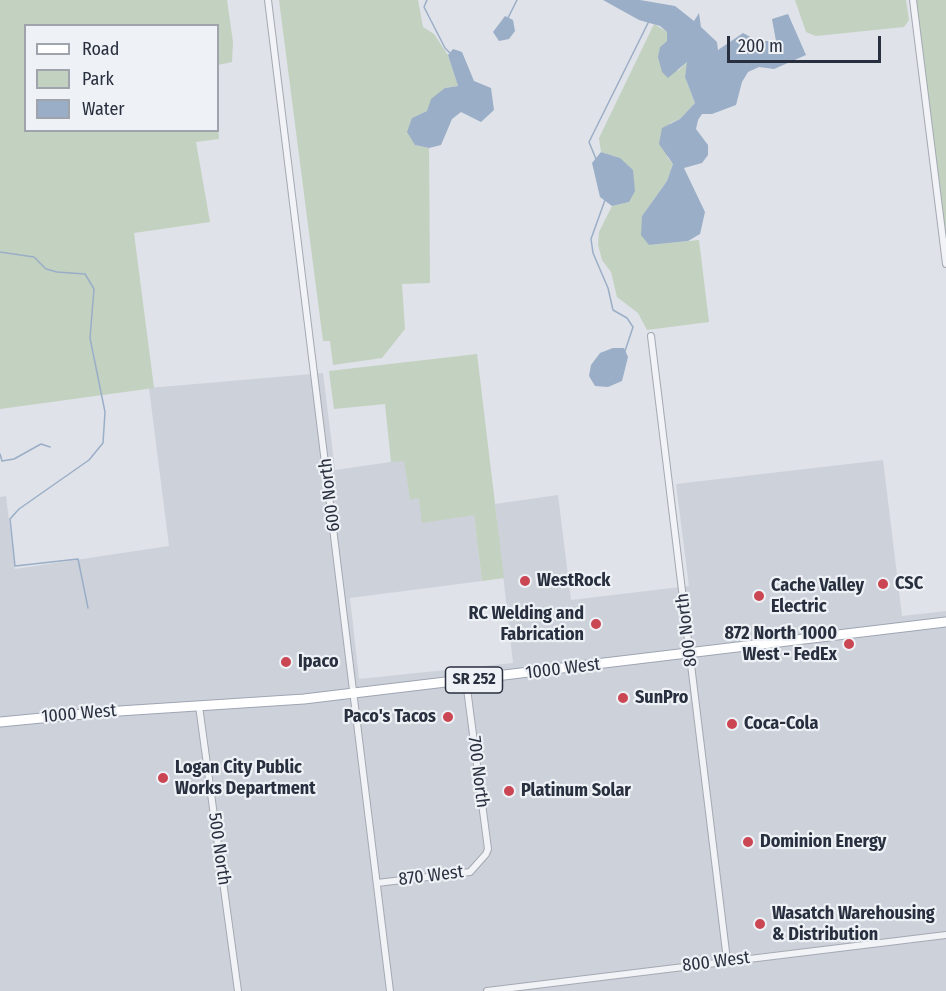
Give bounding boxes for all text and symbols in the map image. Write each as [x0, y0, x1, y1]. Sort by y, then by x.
legend [24, 24, 219, 132]
scale bar [730, 24, 884, 62]
text: 200 m [738, 35, 783, 57]
text: Road [82, 38, 119, 60]
text: Park [82, 68, 114, 90]
text: Water [82, 98, 125, 120]
street label: 600 North [315, 457, 345, 533]
place label: WestRock [537, 570, 611, 592]
place label: CSC [895, 573, 923, 595]
marker: WestRock [518, 574, 532, 588]
place label: Cache Valley Electric [771, 575, 864, 618]
marker: CSC [876, 577, 890, 591]
marker: Cache Valley Electric [752, 589, 766, 603]
street label: 800 North [672, 592, 702, 668]
place label: RC Welding and Fabrication [468, 603, 584, 646]
marker: RC Welding and Fabrication [589, 617, 603, 631]
place label: 872 North 1000 West - FedEx [724, 623, 837, 666]
marker: 872 North 1000 West - FedEx [842, 637, 856, 651]
place label: Ipaco [298, 651, 339, 673]
street label: 1000 West [524, 654, 602, 684]
marker: Ipaco [279, 655, 293, 669]
road number: SR 252 [446, 667, 502, 693]
place label: SunPro [635, 687, 688, 709]
marker: SunPro [616, 691, 630, 705]
street label: 1000 West [41, 700, 117, 728]
place label: Paco's Tacos [344, 706, 436, 728]
marker: Paco's Tacos [441, 710, 455, 724]
place label: Coca-Cola [744, 713, 818, 735]
marker: Coca-Cola [725, 717, 739, 731]
street label: 700 North [463, 735, 493, 809]
place label: Logan City Public Works Department [175, 757, 316, 800]
marker: Logan City Public Works Department [156, 771, 170, 785]
place label: Platinum Solar [521, 780, 631, 802]
marker: Platinum Solar [502, 784, 516, 798]
street label: 500 North [203, 811, 235, 887]
place label: Dominion Energy [760, 831, 886, 853]
marker: Dominion Energy [741, 835, 755, 849]
street label: 870 West [397, 861, 465, 891]
place label: Wasatch Warehousing & Distribution [772, 903, 935, 946]
marker: Wasatch Warehousing & Distribution [753, 917, 767, 931]
street label: 800 West [681, 947, 751, 977]

